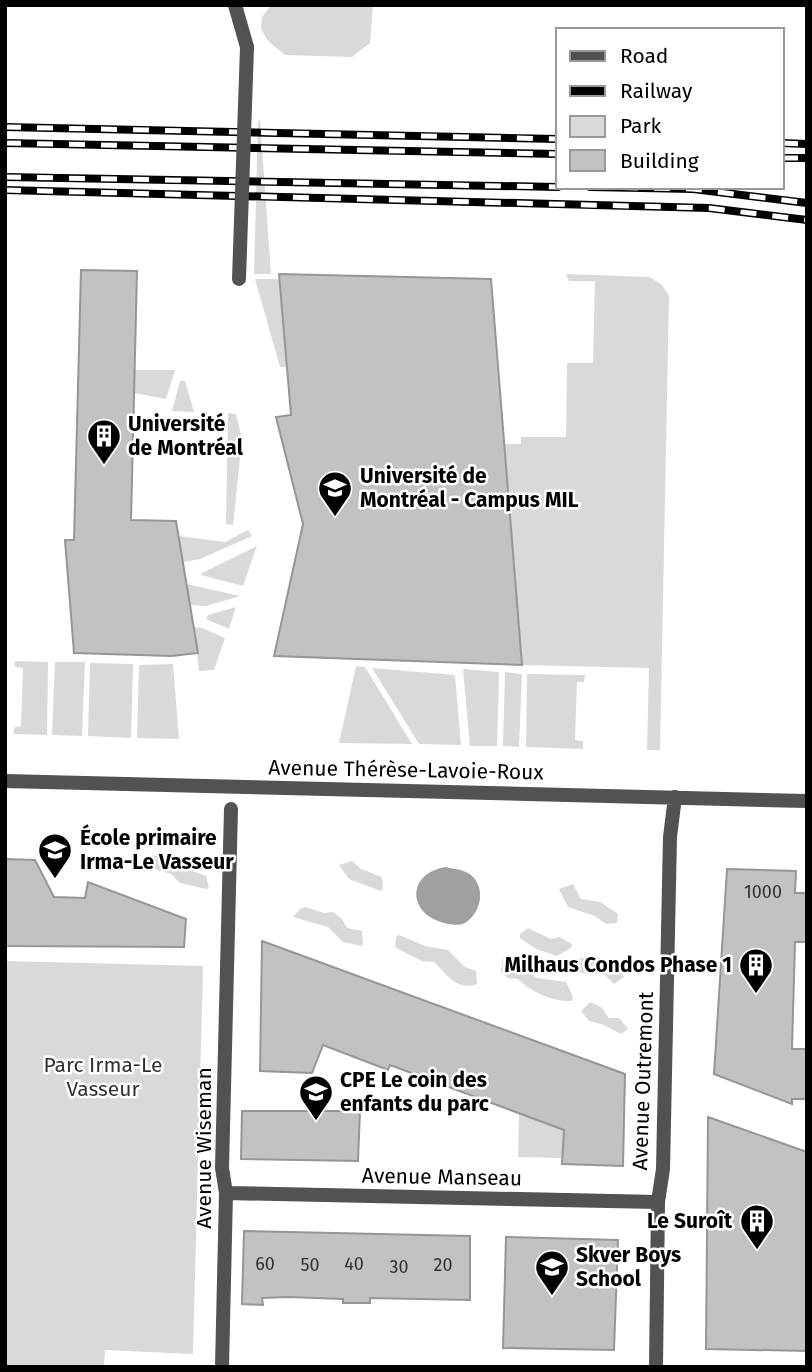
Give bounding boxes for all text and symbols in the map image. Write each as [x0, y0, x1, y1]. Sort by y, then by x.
legend [556, 28, 784, 189]
text: Road [620, 43, 668, 69]
text: Railway [620, 78, 693, 104]
text: Park [620, 113, 662, 139]
text: Building [620, 148, 699, 174]
place label: Université de Montréal [128, 411, 244, 461]
building icon: Université de Montréal [85, 417, 123, 466]
place label: Université de Montréal - Campus MIL [360, 463, 579, 513]
school or university icon: Université de Montréal - Campus MIL [316, 469, 354, 518]
street label: Avenue Thérèse-Lavoie-Roux [268, 755, 545, 785]
place label: École primaire Irma-Le Vasseur [80, 824, 234, 875]
school or university icon: École primaire Irma-Le Vasseur [36, 831, 74, 880]
house number: 1000 [744, 881, 782, 903]
building icon: Milhaus Condos Phase 1 [737, 946, 775, 995]
place label: Milhaus Condos Phase 1 [505, 952, 732, 978]
street label: Avenue Outremont [627, 991, 659, 1171]
park label: Parc Irma-Le Vasseur [44, 1052, 162, 1102]
street label: Avenue Wiseman [191, 1067, 217, 1229]
place label: CPE Le coin des enfants du parc [340, 1067, 489, 1117]
school or university icon: CPE Le coin des enfants du parc [297, 1073, 335, 1122]
street label: Avenue Manseau [362, 1163, 522, 1191]
building icon: Le Suroît [738, 1202, 776, 1251]
place label: Le Suroît [647, 1208, 733, 1234]
place label: Skver Boys School [576, 1242, 681, 1292]
school or university icon: Skver Boys School [533, 1248, 571, 1297]
house number: 60 [255, 1253, 275, 1275]
house number: 40 [344, 1253, 364, 1275]
house number: 50 [300, 1254, 320, 1276]
house number: 20 [434, 1254, 452, 1276]
house number: 30 [389, 1256, 409, 1278]

